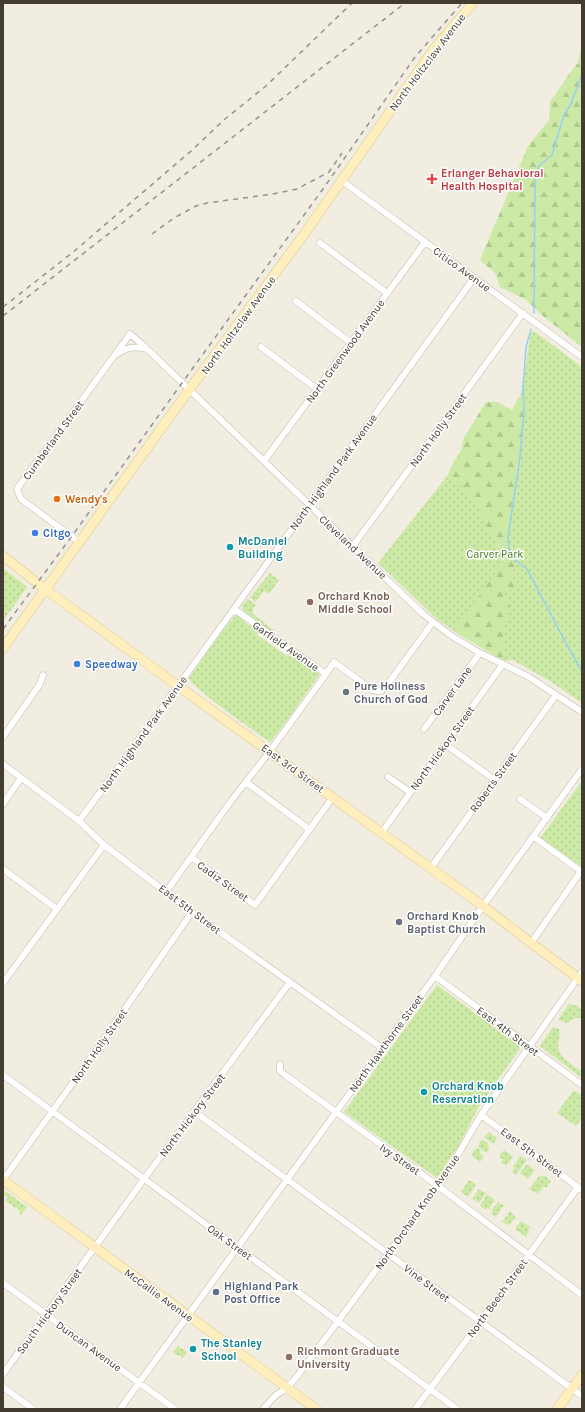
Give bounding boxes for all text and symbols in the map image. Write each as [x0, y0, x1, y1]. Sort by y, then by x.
street label: North Holtzclaw Avenue [387, 11, 468, 113]
place label: Erlanger Behavioral Health Hospital [441, 167, 544, 193]
marker: Erlanger Behavioral Health Hospital [426, 173, 438, 185]
street label: Citico Avenue [430, 244, 493, 295]
street label: North Holtzclaw Avenue [198, 273, 279, 377]
street label: North Greenwood Avenue [303, 297, 388, 406]
street label: North Holly Street [407, 391, 470, 470]
street label: Cumberland Street [20, 398, 87, 483]
street label: North Highland Park Avenue [287, 411, 380, 533]
place label: Wendy's [65, 493, 108, 506]
marker: Wendy's [52, 494, 62, 504]
street label: Cleveland Avenue [316, 513, 389, 582]
place label: Citgo [43, 527, 71, 540]
marker: Citgo [30, 528, 40, 538]
place label: McDaniel Building [238, 535, 287, 561]
marker: McDaniel Building [225, 542, 235, 552]
park label: Carver Park [467, 548, 523, 561]
place label: Orchard Knob Middle School [318, 590, 392, 616]
marker: Orchard Knob Middle School [305, 597, 315, 607]
street label: Garfield Avenue [250, 619, 322, 674]
place label: Speedway [85, 658, 138, 671]
marker: Speedway [72, 659, 82, 669]
street label: Carver Lane [430, 664, 475, 719]
street label: North Highland Park Avenue [97, 673, 190, 795]
place label: Pure Holiness Church of God [354, 680, 428, 706]
marker: Pure Holiness Church of God [341, 687, 351, 697]
street label: North Hickory Street [407, 703, 477, 793]
street label: East 3rd Street [259, 741, 327, 796]
street label: Roberts Street [467, 750, 520, 815]
street label: Cadiz Street [194, 858, 251, 904]
street label: East 5th Street [156, 882, 223, 937]
place label: Orchard Knob Baptist Church [407, 910, 486, 936]
marker: Orchard Knob Baptist Church [394, 917, 404, 927]
street label: North Hawthorne Street [346, 992, 426, 1095]
street label: East 4th Street [474, 1004, 541, 1059]
street label: North Holly Street [69, 1006, 130, 1086]
street label: North Hickory Street [157, 1071, 228, 1160]
place label: Orchard Knob Reservation [432, 1080, 504, 1106]
marker: Orchard Knob Reservation [419, 1087, 429, 1097]
street label: East 5th Street [498, 1125, 565, 1180]
street label: Ivy Street [377, 1141, 423, 1178]
street label: North Orchard Knob Avenue [372, 1152, 463, 1273]
street label: Oak Street [205, 1222, 255, 1263]
street label: North Beech Street [464, 1256, 530, 1340]
street label: Vine Street [401, 1262, 452, 1305]
street label: South Hickory Street [14, 1266, 85, 1357]
street label: McCallie Avenue [122, 1266, 196, 1325]
place label: Highland Park Post Office [224, 1280, 299, 1306]
marker: Highland Park Post Office [211, 1287, 221, 1297]
street label: Duncan Avenue [53, 1318, 124, 1375]
place label: The Stanley School [201, 1337, 262, 1363]
marker: The Stanley School [188, 1344, 198, 1354]
place label: Richmont Graduate University [297, 1345, 400, 1371]
marker: Richmont Graduate University [284, 1352, 294, 1362]

